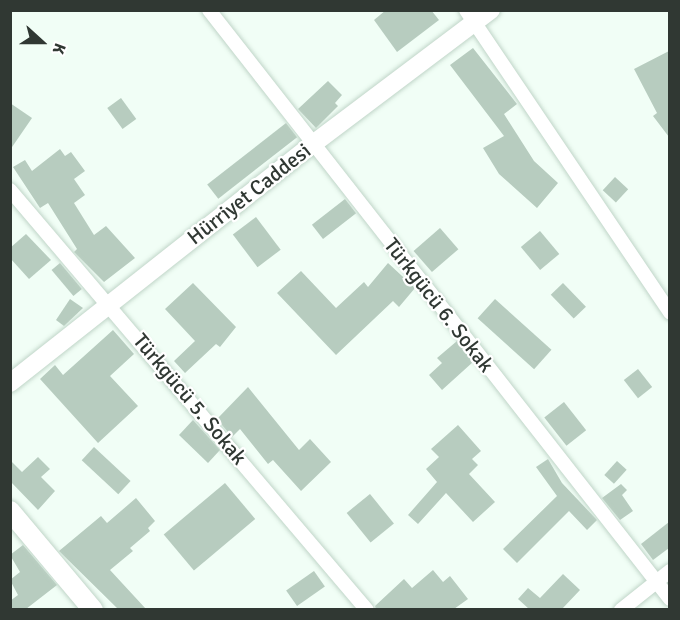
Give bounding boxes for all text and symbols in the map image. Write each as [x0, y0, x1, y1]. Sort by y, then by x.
north arrow [12, 12, 72, 72]
text: K [48, 40, 70, 57]
street label: Hürriyet Caddesi [182, 138, 316, 250]
street label: Türkgücü 6. Sokak [379, 233, 499, 377]
street label: Türkgücü 5. Sokak [128, 328, 252, 470]

